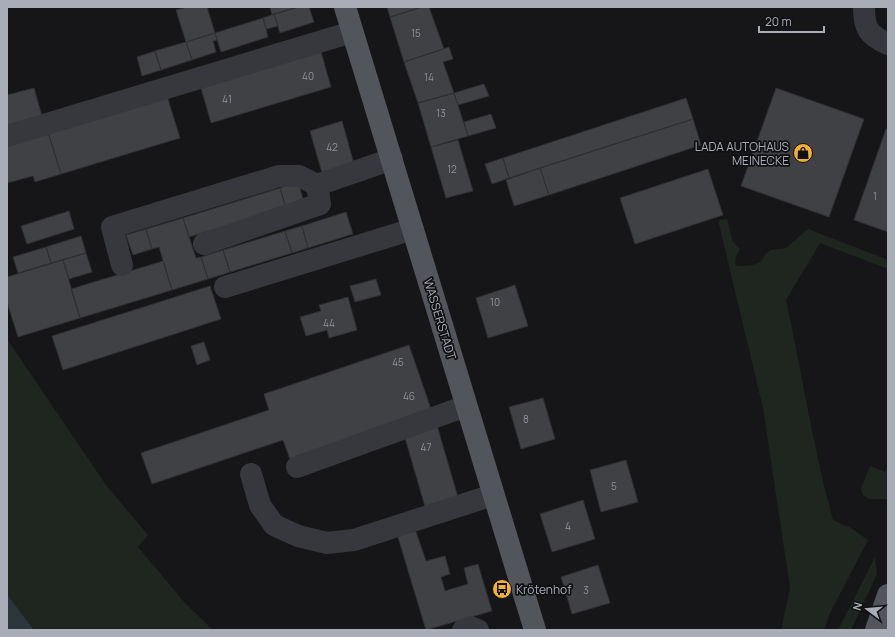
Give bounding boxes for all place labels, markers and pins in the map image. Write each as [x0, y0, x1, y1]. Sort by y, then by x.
place label: LADA AUTOHAUS MEINECKE [695, 138, 789, 169]
shop icon: LADA AUTOHAUS MEINECKE [792, 142, 814, 164]
bus stop icon: Krötenhof [491, 578, 513, 600]
place label: Krötenhof [516, 581, 572, 598]

